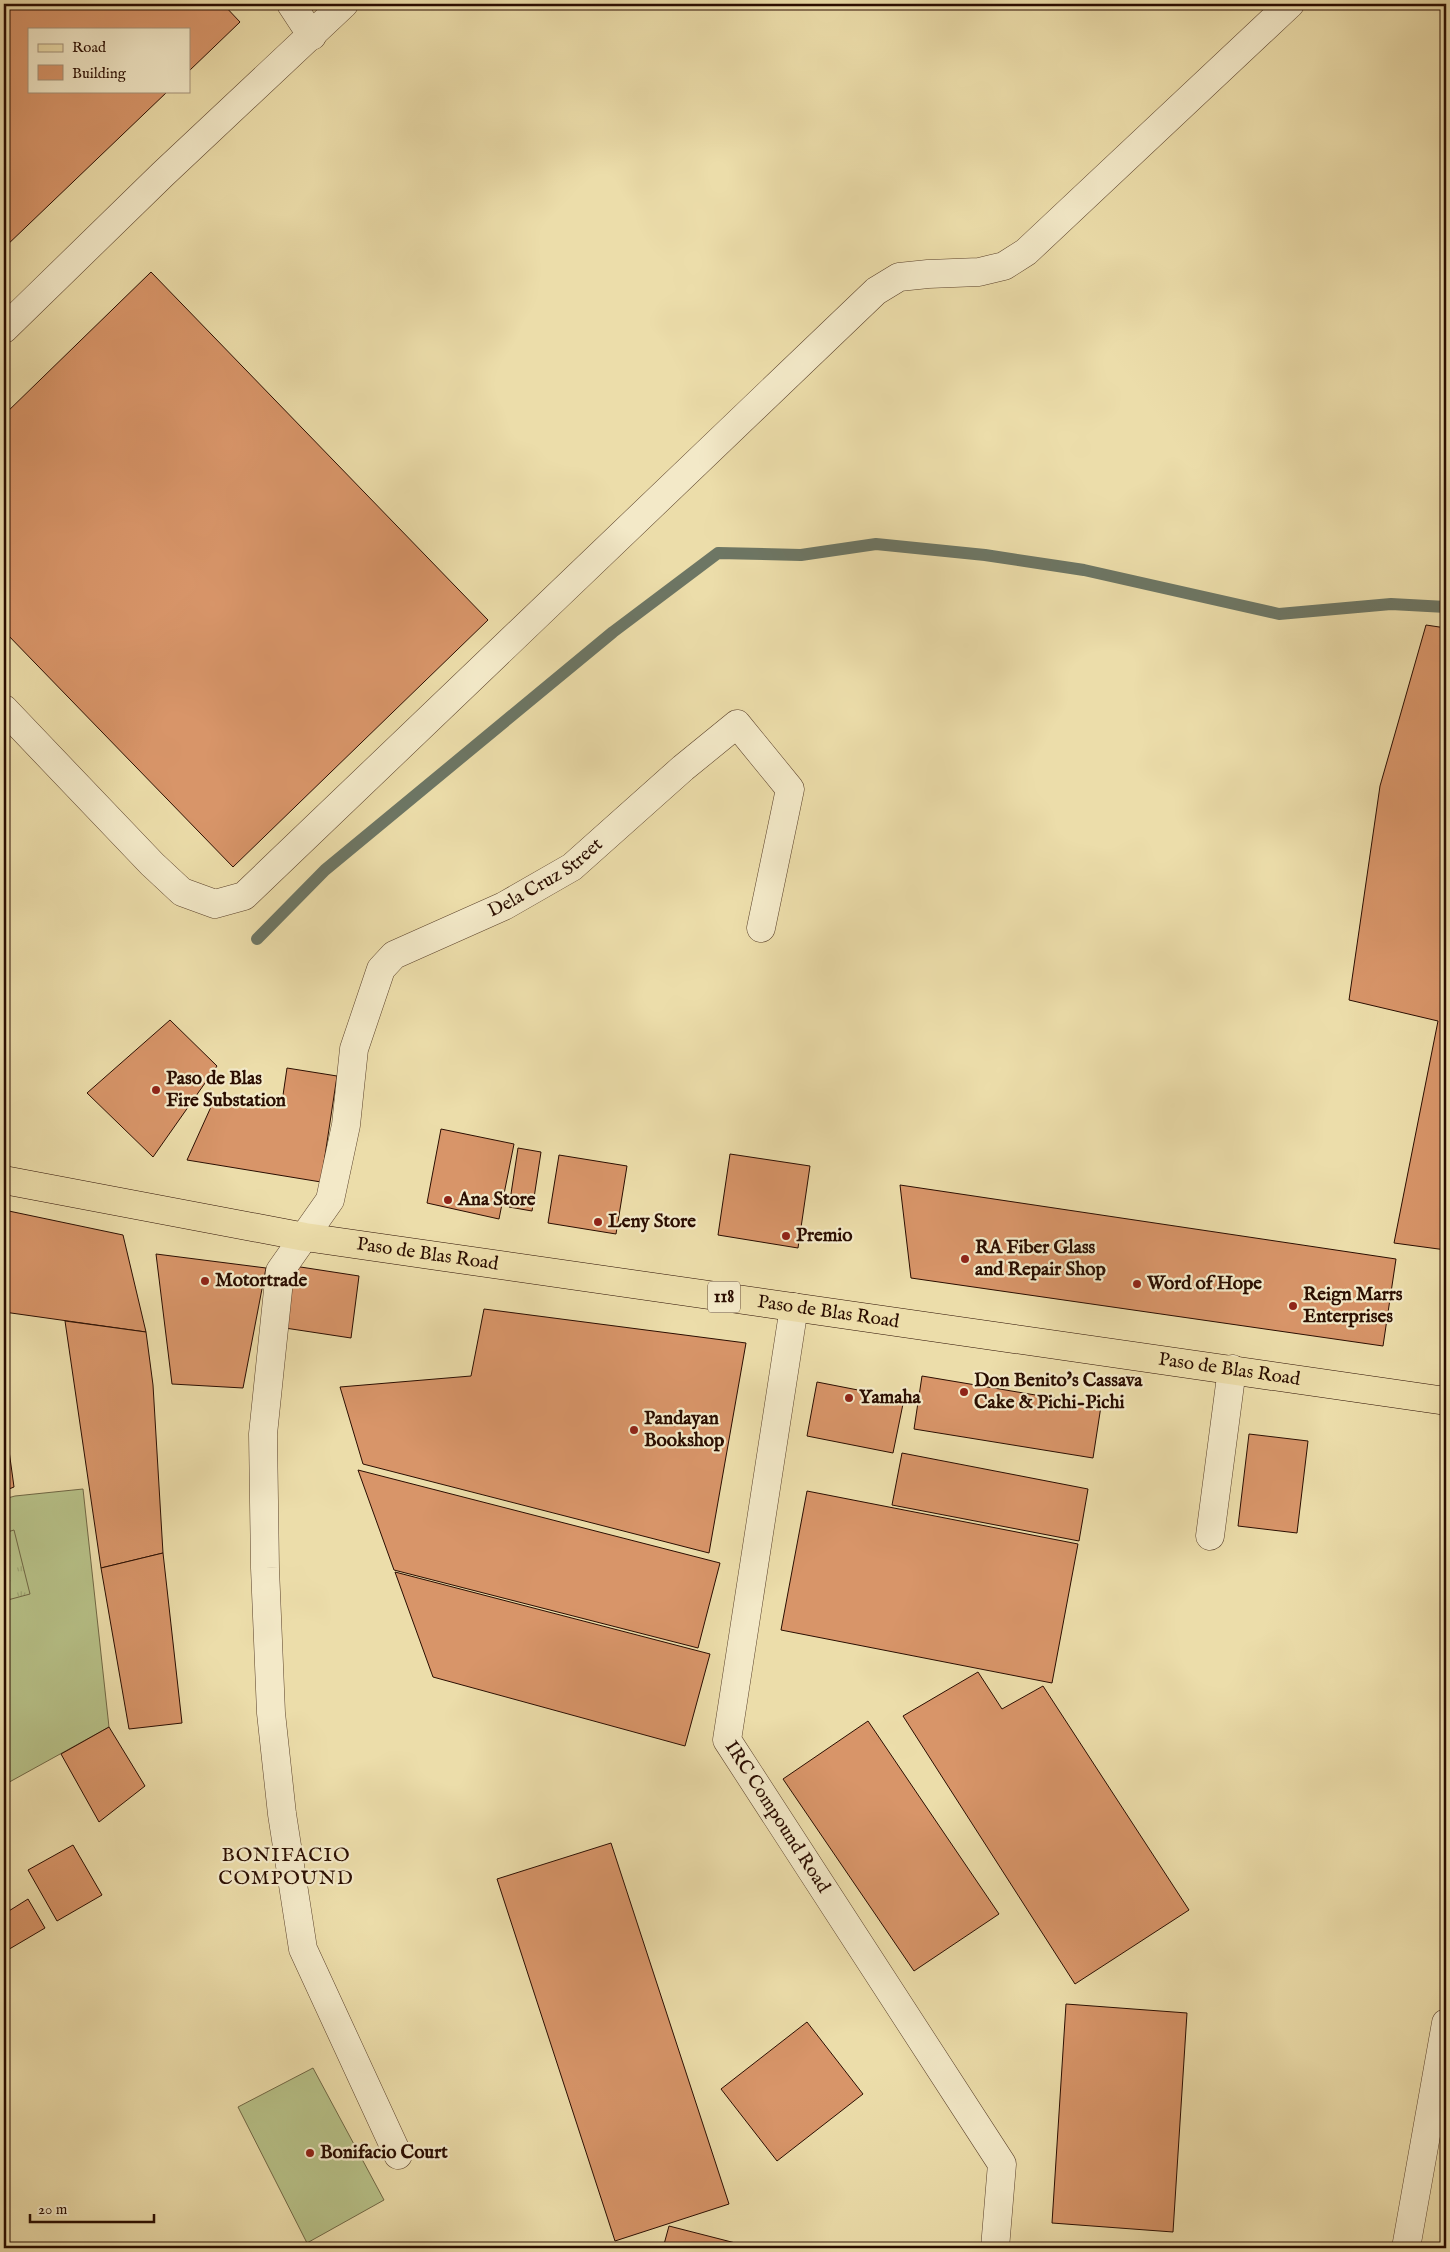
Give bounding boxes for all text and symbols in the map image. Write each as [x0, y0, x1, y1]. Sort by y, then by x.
legend [28, 28, 190, 92]
text: Road [72, 38, 107, 57]
text: Building [72, 64, 127, 83]
street label: Dela Cruz Street [484, 833, 608, 924]
place label: Paso de Blas Fire Substation [166, 1067, 286, 1113]
marker: Paso de Blas Fire Substation [150, 1084, 162, 1096]
place label: Ana Store [457, 1188, 536, 1212]
marker: Ana Store [442, 1194, 454, 1206]
place label: Leny Store [608, 1210, 696, 1234]
marker: Leny Store [592, 1216, 604, 1228]
place label: Premio [796, 1224, 853, 1248]
marker: Premio [780, 1230, 792, 1242]
street label: Paso de Blas Road [355, 1233, 501, 1277]
place label: RA Fiber Glass and Repair Shop [975, 1236, 1106, 1282]
marker: RA Fiber Glass and Repair Shop [959, 1253, 971, 1265]
place label: Motortrade [215, 1269, 307, 1293]
place label: Word of Hope [1146, 1272, 1262, 1296]
marker: Motortrade [199, 1275, 211, 1287]
marker: Word of Hope [1131, 1278, 1143, 1290]
road number: 118 [708, 1281, 740, 1312]
place label: Reign Marrs Enterprises [1303, 1283, 1403, 1329]
street label: Paso de Blas Road [756, 1290, 902, 1334]
marker: Reign Marrs Enterprises [1287, 1300, 1299, 1312]
street label: Paso de Blas Road [1157, 1348, 1303, 1392]
place label: Don Benito's Cassava Cake & Pichi-Pichi [974, 1369, 1143, 1415]
place label: Yamaha [859, 1386, 922, 1410]
marker: Don Benito's Cassava Cake & Pichi-Pichi [958, 1386, 970, 1398]
marker: Yamaha [843, 1392, 855, 1404]
place label: Pandayan Bookshop [644, 1407, 725, 1453]
marker: Pandayan Bookshop [628, 1424, 640, 1436]
street label: IRC Compound Road [719, 1737, 835, 1898]
district label: BONIFACIO COMPOUND [218, 1843, 354, 1891]
place label: Bonifacio Court [320, 2141, 448, 2165]
marker: Bonifacio Court [304, 2147, 316, 2159]
scale bar [30, 2192, 154, 2224]
text: 20 m [38, 2200, 68, 2219]

